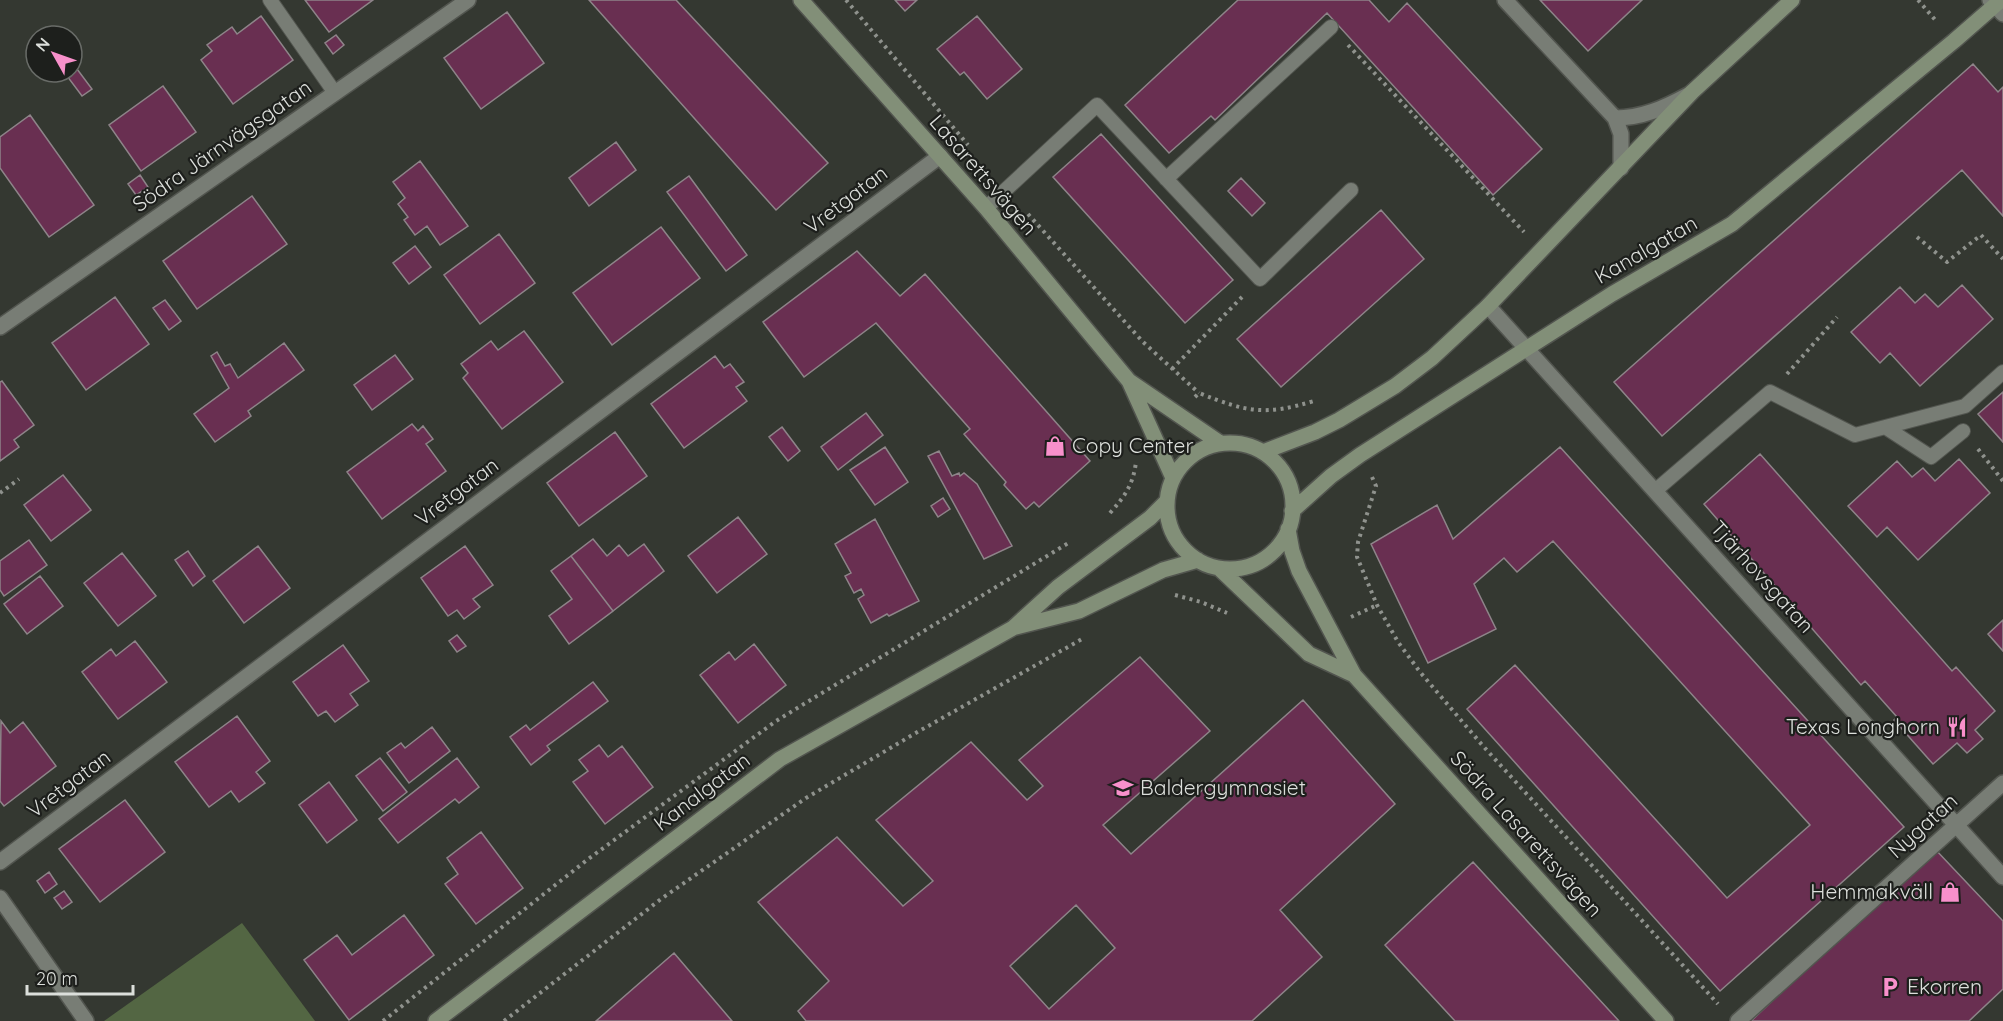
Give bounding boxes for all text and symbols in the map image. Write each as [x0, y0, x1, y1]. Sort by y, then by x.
north arrow [24, 24, 84, 84]
text: N [31, 33, 54, 55]
street label: Södra Järnvägsgatan [127, 74, 316, 217]
street label: Lasarettsvägen [924, 109, 1043, 240]
street label: Vretgatan [798, 159, 892, 239]
street label: Kanalgatan [1590, 209, 1701, 289]
place label: Copy Center [1072, 432, 1193, 458]
shop icon: Copy Center [1043, 434, 1067, 458]
street label: Vretgatan [409, 451, 503, 531]
street label: Tjärhovsgatan [1705, 515, 1820, 638]
place label: Texas Longhorn [1786, 713, 1940, 739]
restaurant icon: Texas Longhorn [1945, 715, 1969, 739]
street label: Vretgatan [21, 743, 115, 823]
street label: Södra Lasarettsvägen [1445, 745, 1608, 922]
street label: Kanalgatan [648, 746, 755, 836]
place label: Baldergymnasiet [1140, 774, 1306, 800]
school or university icon: Baldergymnasiet [1111, 776, 1135, 800]
street label: Nygatan [1882, 787, 1962, 863]
place label: Hemmakväll [1810, 878, 1933, 904]
shop icon: Hemmakväll [1938, 880, 1962, 904]
scale bar [27, 958, 134, 996]
text: 20 m [36, 967, 78, 990]
place label: Ekorren [1907, 973, 1982, 999]
parking icon: Ekorren [1878, 975, 1902, 999]

